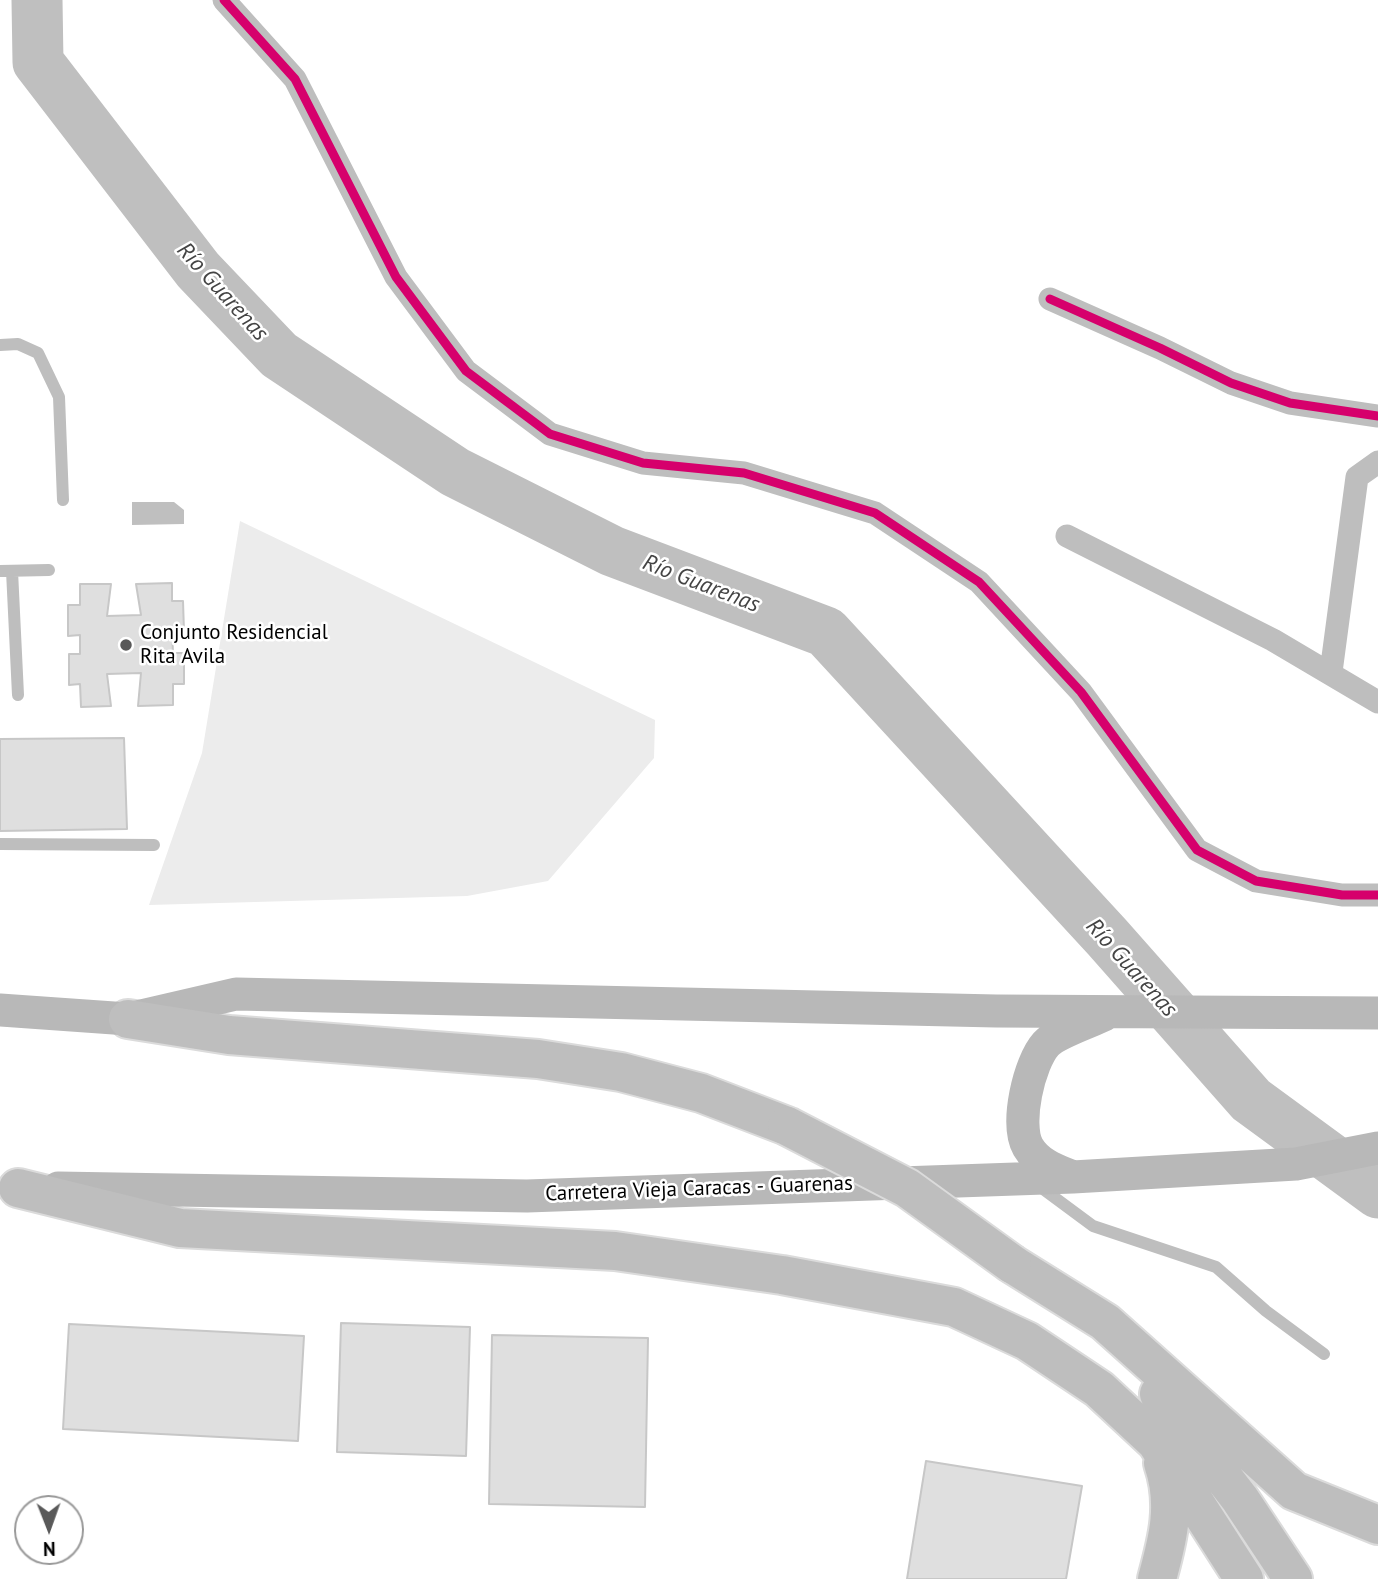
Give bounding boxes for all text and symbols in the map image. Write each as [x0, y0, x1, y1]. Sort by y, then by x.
water label: Río Guarenas [171, 237, 273, 347]
water label: Río Guarenas [639, 549, 763, 619]
place label: Conjunto Residencial Rita Avila [140, 620, 328, 670]
marker: Conjunto Residencial Rita Avila [118, 637, 134, 653]
water label: Río Guarenas [1080, 913, 1182, 1023]
street label: Carretera Vieja Caracas - Guarenas [545, 1171, 853, 1207]
north arrow [14, 1495, 84, 1565]
text: N [43, 1537, 56, 1561]

